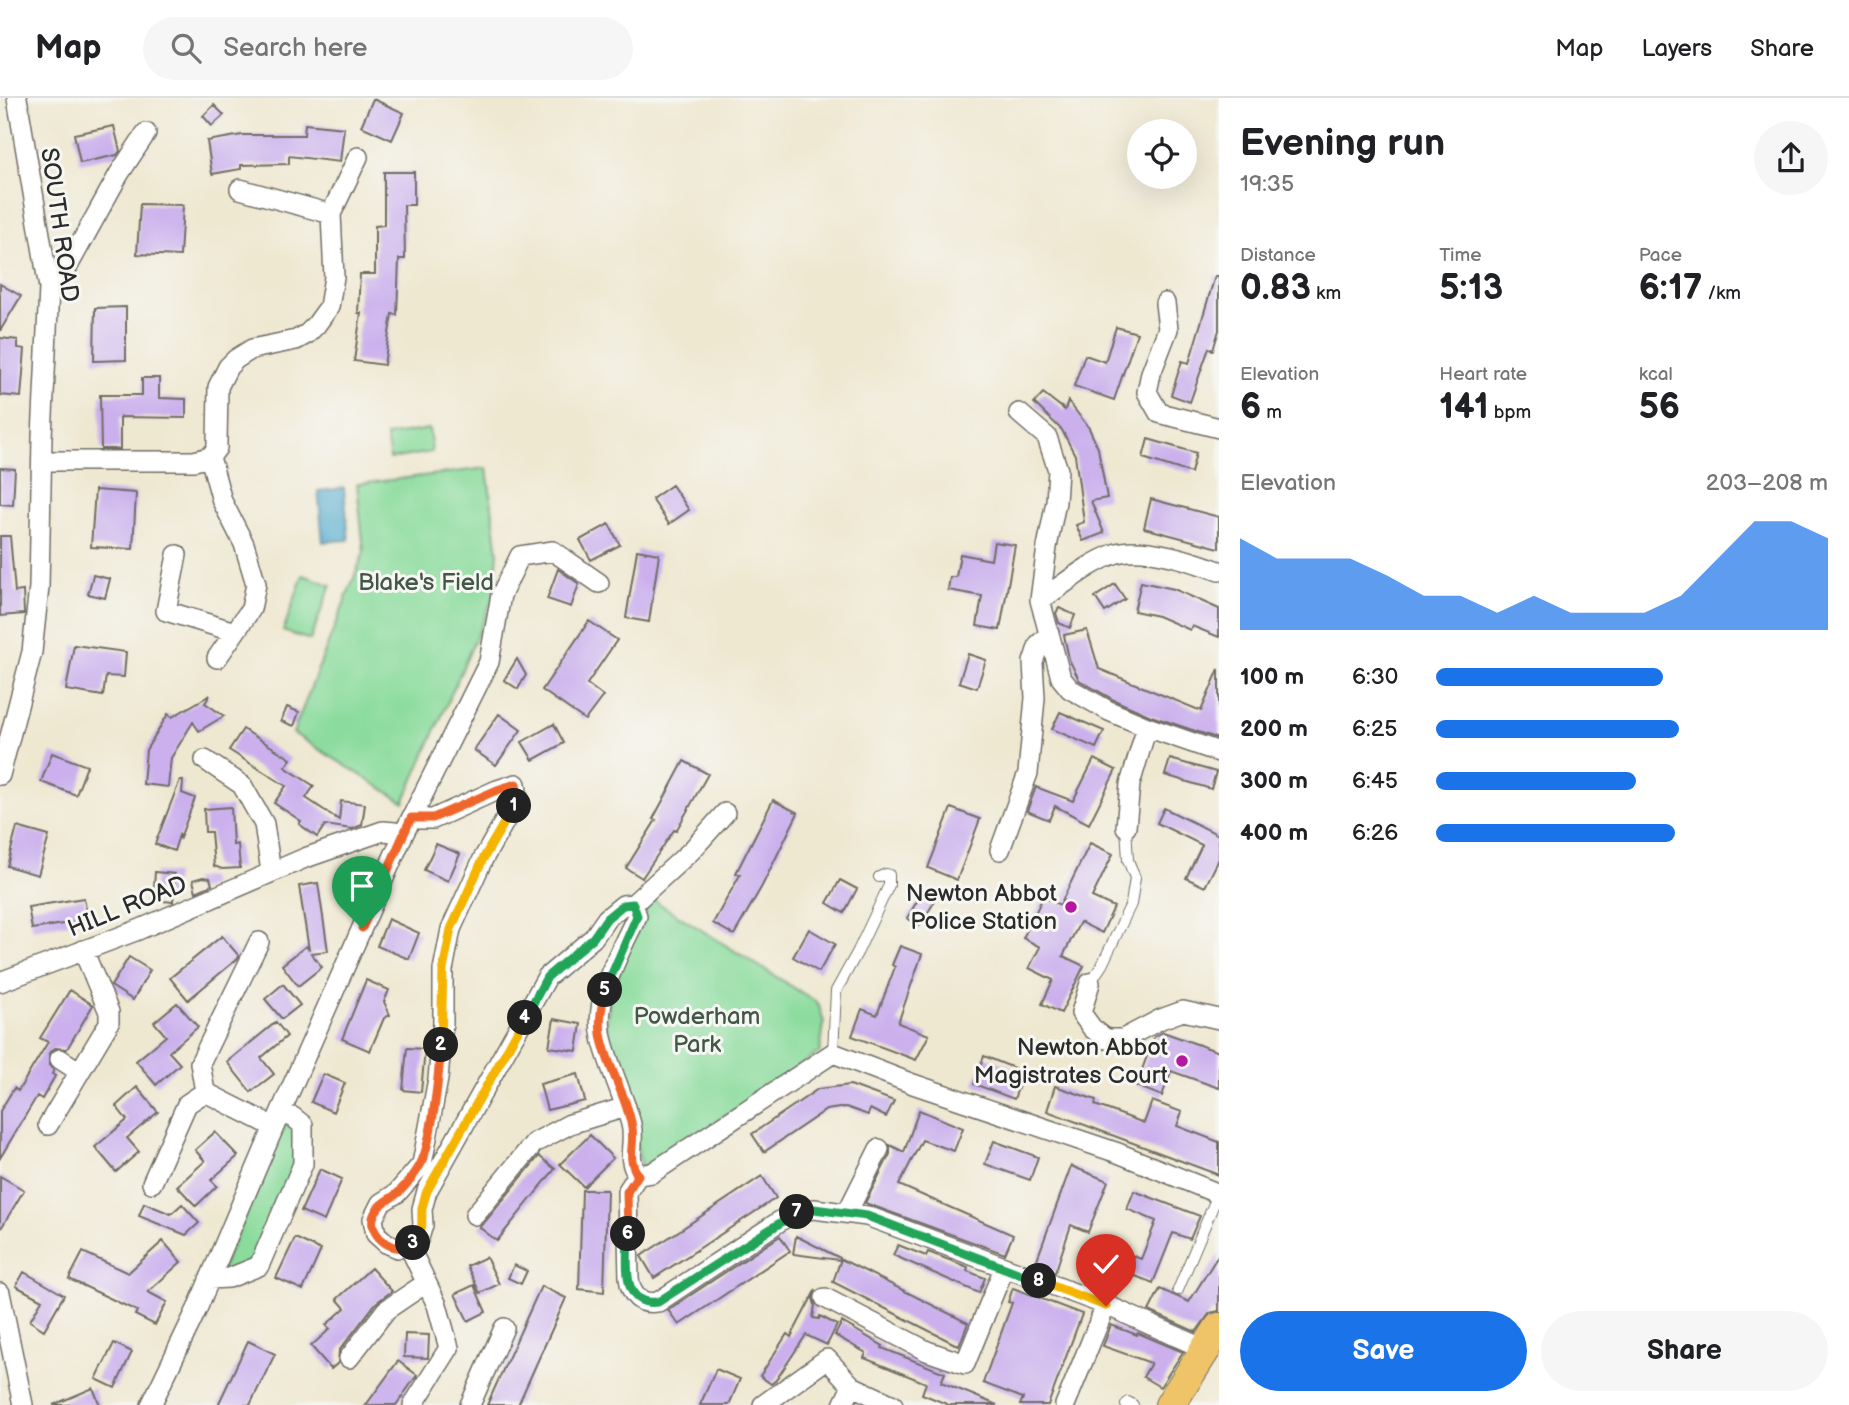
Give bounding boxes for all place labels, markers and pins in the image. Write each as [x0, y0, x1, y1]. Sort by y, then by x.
pin: 1 [496, 788, 532, 824]
pin [332, 856, 392, 928]
place label: Newton Abbot Police Station [906, 879, 1058, 936]
marker: Newton Abbot Police Station [1063, 899, 1079, 915]
pin: 5 [588, 972, 622, 1008]
pin: 4 [508, 1000, 542, 1035]
pin: 2 [424, 1028, 458, 1062]
place label: Newton Abbot Magistrates Court [974, 1033, 1169, 1090]
marker: Newton Abbot Magistrates Court [1174, 1053, 1190, 1069]
pin: 7 [780, 1194, 814, 1230]
pin: 6 [610, 1216, 646, 1252]
pin: 3 [396, 1226, 430, 1260]
pin [1076, 1234, 1136, 1306]
pin: 8 [1021, 1264, 1056, 1298]

